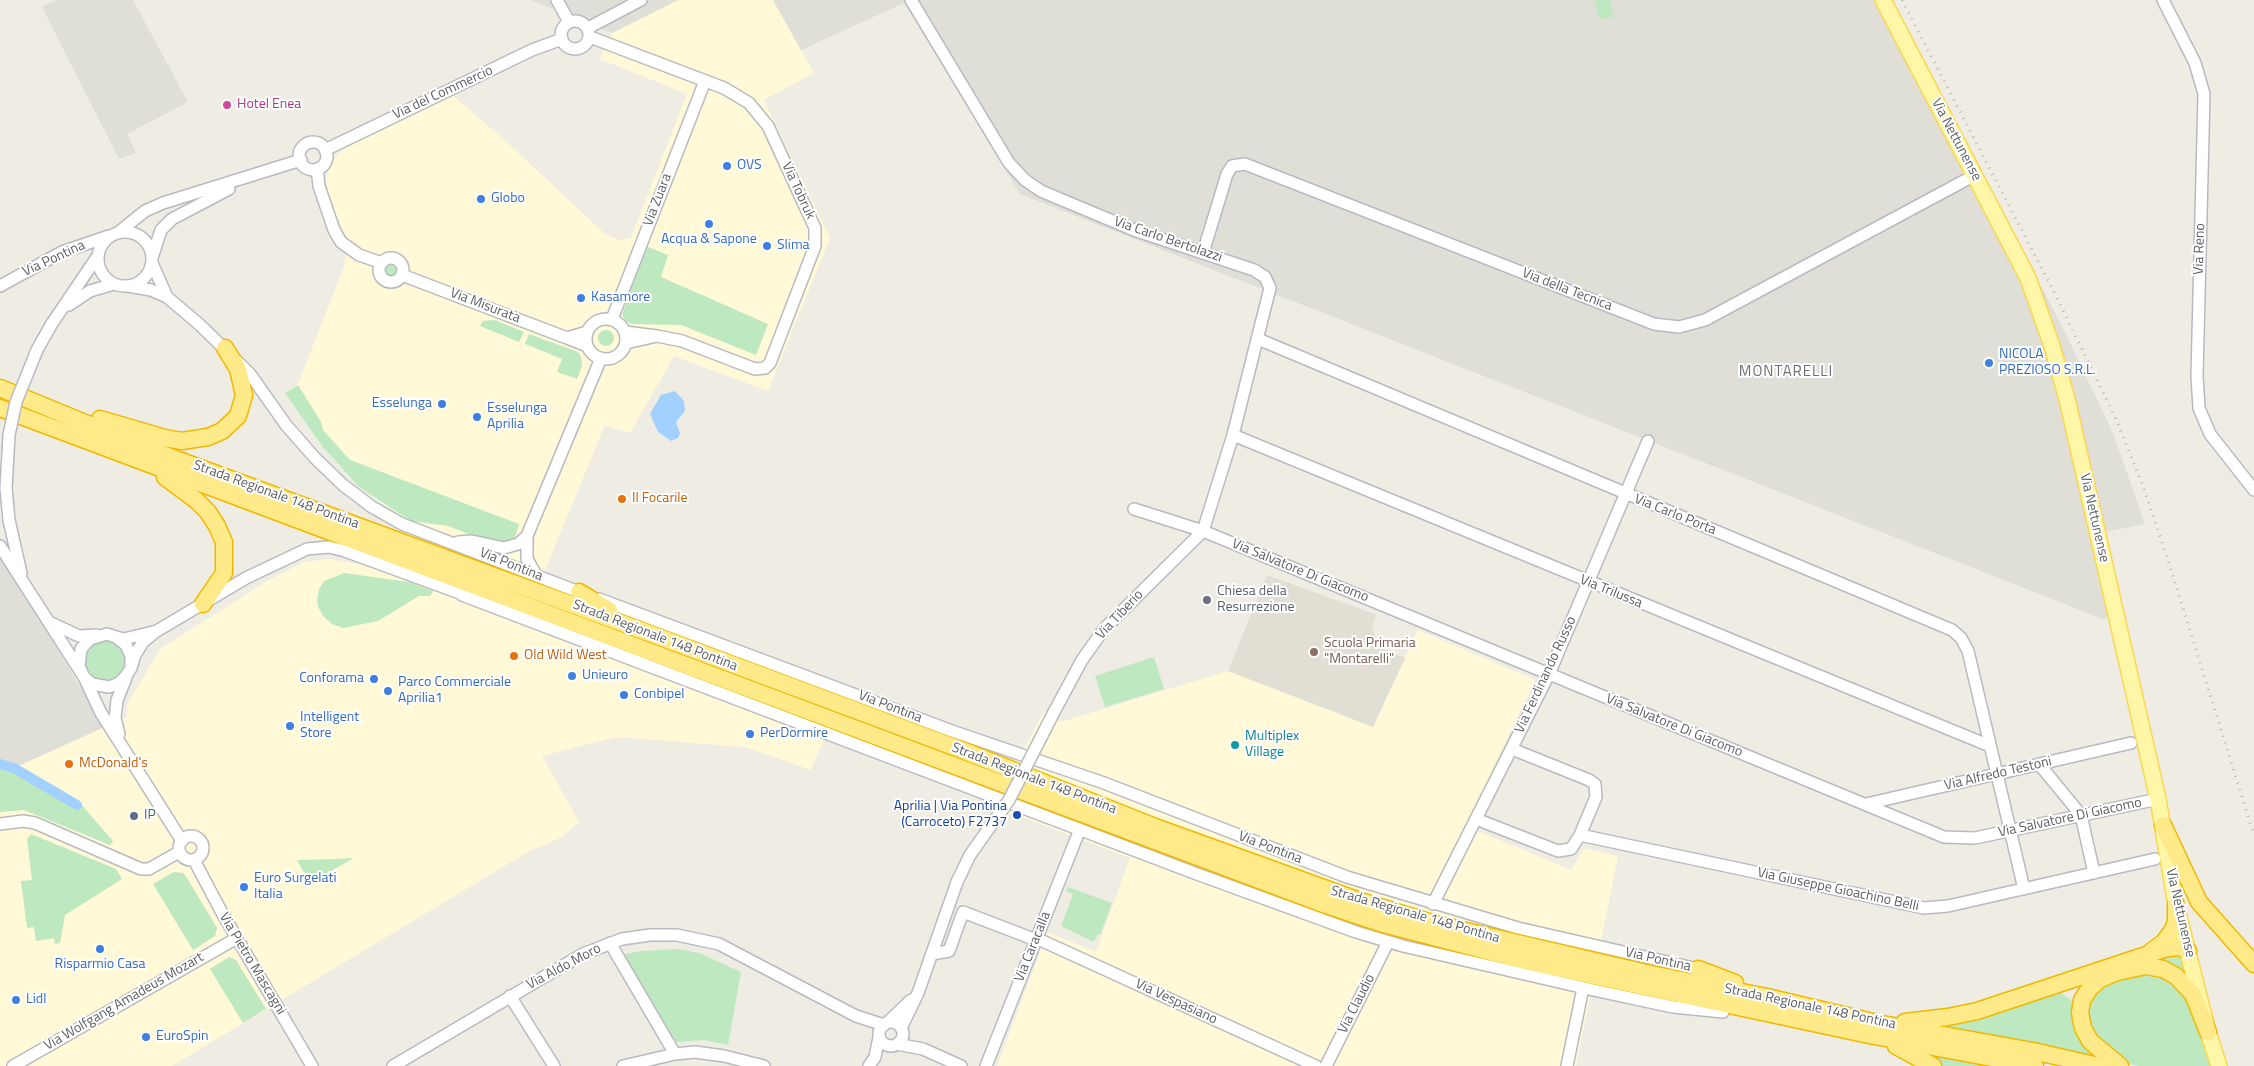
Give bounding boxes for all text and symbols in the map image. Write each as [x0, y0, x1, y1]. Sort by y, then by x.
street label: Via del Commercio [390, 62, 496, 124]
street label: Via Nettunense [1927, 96, 1985, 184]
place label: Hotel Enea [237, 97, 301, 113]
marker: Hotel Enea [221, 99, 233, 111]
place label: OVS [737, 158, 762, 174]
marker: OVS [721, 160, 733, 172]
street label: Via Tobruk [777, 160, 819, 222]
street label: Via Zuara [640, 171, 676, 229]
place label: Globo [491, 191, 525, 207]
marker: Globo [475, 193, 487, 205]
street label: Via Carlo Bertolazzi [1112, 214, 1224, 266]
marker: Acqua & Sapone [703, 218, 715, 230]
street label: Via Reno [2191, 223, 2209, 275]
place label: Acqua & Sapone [661, 232, 757, 248]
street label: Via Pontina [20, 237, 88, 281]
place label: Slima [777, 238, 810, 254]
marker: Slima [761, 240, 773, 252]
street label: Via della Tecnica [1519, 265, 1615, 315]
street label: Via Misurata [448, 285, 522, 327]
place label: Kasamore [591, 290, 650, 306]
marker: Kasamore [575, 292, 587, 304]
place label: NICOLA PREZIOSO S.R.L. [1999, 347, 2096, 380]
marker: NICOLA PREZIOSO S.R.L. [1983, 357, 1995, 369]
district label: MONTARELLI [1738, 363, 1834, 381]
place label: Esselunga [372, 396, 432, 412]
marker: Esselunga [436, 398, 448, 410]
place label: Esselunga Aprilia [487, 401, 547, 434]
marker: Esselunga Aprilia [471, 411, 483, 423]
street label: Strada Regionale 148 Pontina [191, 457, 361, 533]
street label: Via Nettunense [2076, 472, 2112, 564]
place label: Il Focarile [632, 491, 688, 507]
street label: Via Carlo Porta [1632, 491, 1718, 539]
marker: Il Focarile [616, 493, 628, 505]
street label: Via Salvatore Di Giacomo [1229, 536, 1371, 606]
street label: Via Pontina [477, 545, 545, 585]
street label: Via Trilussa [1577, 572, 1645, 612]
place label: Chiesa della Resurrezione [1217, 584, 1295, 616]
street label: Via Tiberio [1093, 587, 1147, 643]
marker: Chiesa della Resurrezione [1201, 594, 1213, 606]
street label: Strada Regionale 148 Pontina [570, 597, 740, 675]
street label: Via Ferdinando Russo [1512, 614, 1580, 736]
place label: Scuola Primaria "Montarelli" [1324, 636, 1416, 669]
marker: Scuola Primaria "Montarelli" [1308, 646, 1320, 658]
place label: Old Wild West [524, 648, 607, 664]
marker: Old Wild West [508, 650, 520, 662]
place label: Unieuro [582, 668, 628, 684]
marker: Unieuro [566, 670, 578, 682]
place label: Conforama [299, 671, 364, 687]
marker: Conforama [368, 673, 380, 685]
place label: Parco Commerciale Aprilia1 [398, 675, 511, 708]
marker: Parco Commerciale Aprilia1 [382, 685, 394, 697]
place label: Conbipel [634, 687, 684, 703]
street label: Via Pontina [856, 687, 924, 727]
marker: Conbipel [618, 689, 630, 701]
street label: Via Salvatore Di Giacomo [1603, 691, 1745, 761]
place label: Intelligent Store [300, 710, 359, 742]
marker: Intelligent Store [284, 720, 296, 732]
place label: PerDormire [760, 726, 828, 742]
marker: PerDormire [744, 728, 756, 740]
place label: Multiplex Village [1245, 729, 1299, 762]
marker: Multiplex Village [1229, 739, 1241, 751]
street label: Strada Regionale 148 Pontina [949, 740, 1119, 818]
street label: Via Alfredo Testoni [1943, 753, 2053, 795]
place label: McDonald's [79, 756, 148, 772]
marker: McDonald's [63, 758, 75, 770]
street label: Via Salvatore Di Giacomo [1997, 795, 2143, 841]
place label: Aprilia | Via Pontina (Carroceto) F2737 [894, 799, 1007, 832]
place label: IP [144, 808, 156, 824]
marker: Aprilia | Via Pontina (Carroceto) F2737 [1011, 809, 1023, 821]
marker: IP [128, 810, 140, 822]
street label: Via Pontina [1236, 828, 1304, 868]
street label: Via Giuseppe Gioachino Belli [1756, 865, 1920, 915]
street label: Via Nettunense [2162, 867, 2198, 959]
place label: Euro Surgelati Italia [254, 871, 337, 904]
marker: Euro Surgelati Italia [238, 881, 250, 893]
street label: Strada Regionale 148 Pontina [1329, 883, 1501, 947]
street label: Via Caracalla [1011, 909, 1055, 985]
street label: Via Pietro Mascagni [215, 910, 289, 1018]
street label: Via Aldo Moro [524, 940, 604, 994]
marker: Risparmio Casa [94, 943, 106, 955]
street label: Via Pontina [1624, 944, 1692, 976]
street label: Via Wolfgang Amadeus Mozart [41, 949, 207, 1055]
place label: Risparmio Casa [55, 957, 145, 973]
street label: Via Claudio [1335, 971, 1379, 1037]
street label: Via Vespasiano [1132, 976, 1220, 1028]
street label: Strada Regionale 148 Pontina [1723, 981, 1897, 1033]
place label: Lidl [26, 992, 46, 1008]
marker: Lidl [10, 994, 22, 1006]
place label: EuroSpin [156, 1029, 209, 1045]
marker: EuroSpin [140, 1031, 152, 1043]

